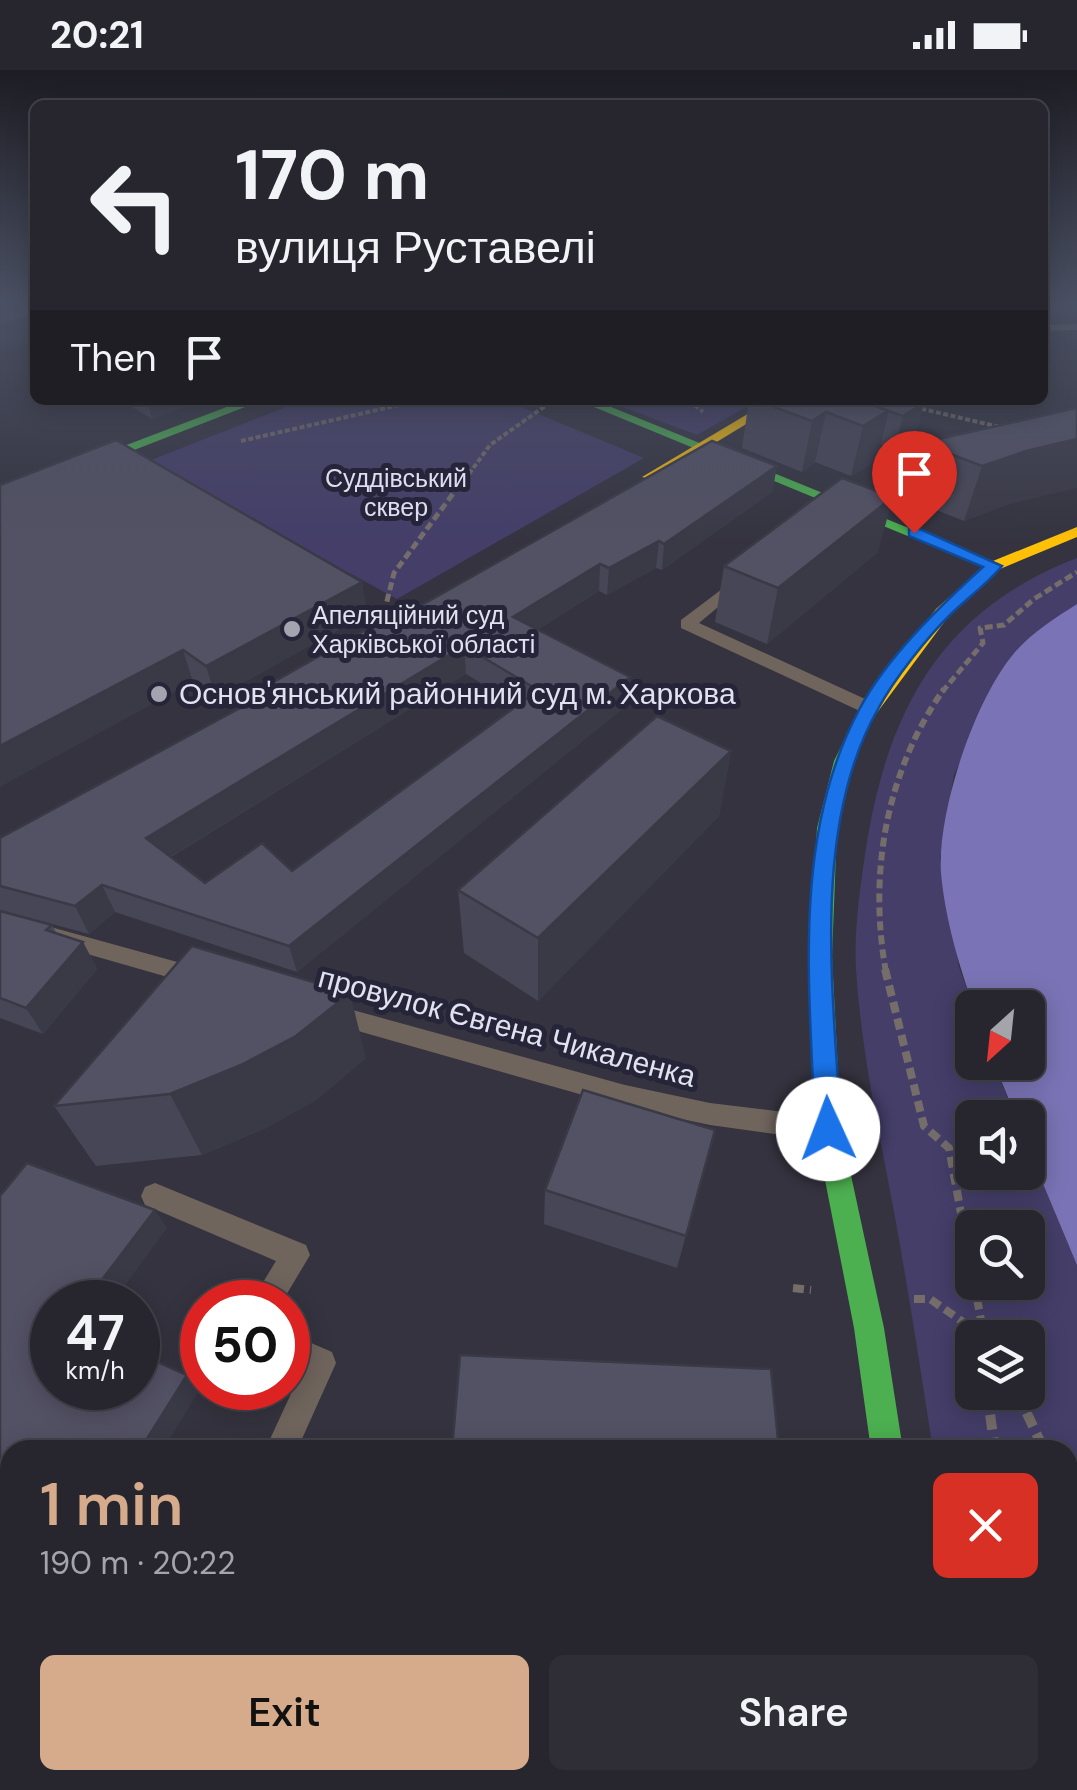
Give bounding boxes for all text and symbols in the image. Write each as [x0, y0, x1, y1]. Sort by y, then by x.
text: 20:21 [50, 10, 144, 60]
text: 170 m [235, 130, 429, 221]
icon: left [70, 140, 200, 270]
text: вулиця Руставелі [235, 218, 596, 277]
icon: arrive [177, 330, 232, 385]
text: Then [70, 333, 157, 383]
pin [872, 431, 957, 534]
icon: arrive [887, 446, 942, 501]
park label: Суддівський сквер [325, 462, 467, 524]
place label: Апеляційний суд Харківської області [312, 599, 535, 661]
marker: Апеляційний суд Харківської області [281, 618, 303, 640]
place label: Основ'янський районний суд м. Харкова [179, 674, 736, 713]
marker: Основ'янський районний суд м. Харкова [148, 683, 170, 705]
street label: провулок Євгена Чикаленка [314, 957, 700, 1096]
north arrow [955, 990, 1045, 1080]
map controls [955, 990, 1045, 1410]
position arrow [776, 1077, 880, 1181]
button: sound [955, 1100, 1045, 1190]
button: search [955, 1210, 1045, 1300]
speed limit sign: 50 [180, 1280, 310, 1410]
text: 47 [65, 1300, 125, 1366]
button: layers [955, 1320, 1045, 1410]
text: km/h [65, 1354, 125, 1387]
text: 1 min [40, 1465, 183, 1544]
button: close [933, 1473, 1038, 1578]
text: 190 m · 20:22 [40, 1542, 236, 1584]
button: Exit [40, 1655, 529, 1770]
button: Share [549, 1655, 1038, 1770]

